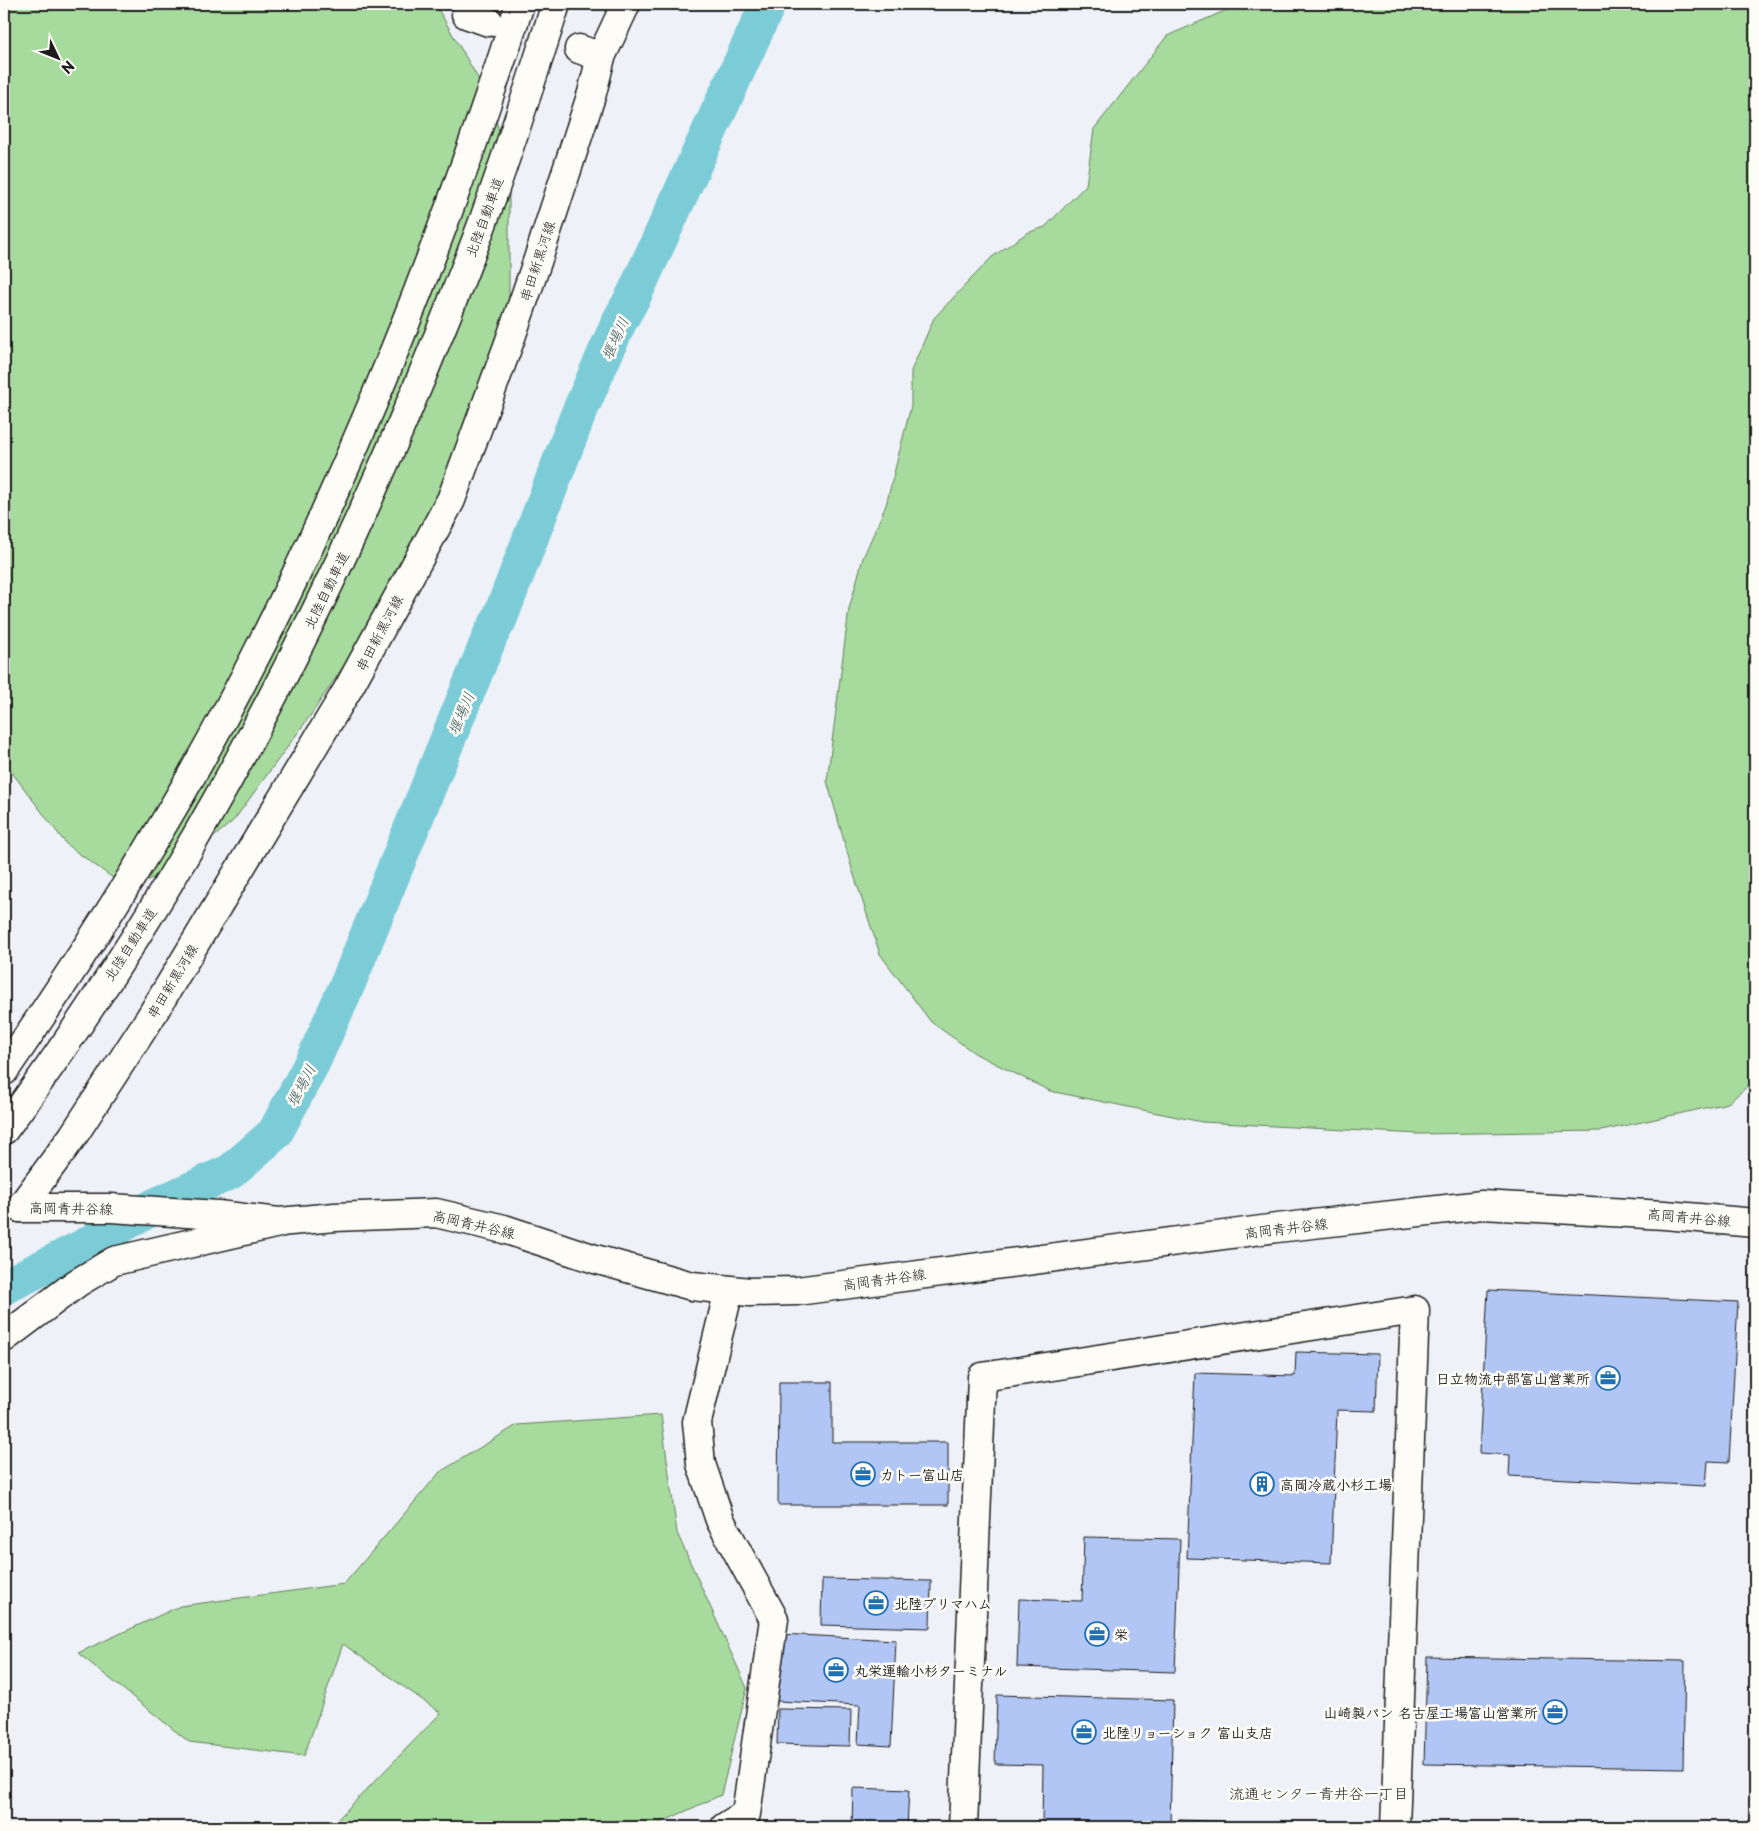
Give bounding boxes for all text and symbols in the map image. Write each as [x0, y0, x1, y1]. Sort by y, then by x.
north arrow [32, 32, 82, 82]
text: N [56, 56, 79, 78]
street label: 北陸自動車道 [460, 174, 508, 260]
street label: 串田新黒河線 [514, 218, 560, 304]
water label: 堰場川 [594, 313, 634, 363]
street label: 北陸自動車道 [298, 548, 354, 632]
street label: 串田新黒河線 [350, 591, 408, 675]
water label: 堰場川 [441, 688, 479, 738]
street label: 北陸自動車道 [98, 903, 162, 985]
street label: 串田新黒河線 [141, 940, 203, 1022]
water label: 堰場川 [279, 1060, 321, 1110]
street label: 高岡青井谷線 [29, 1197, 113, 1219]
street label: 高岡青井谷線 [1646, 1203, 1732, 1231]
street label: 高岡青井谷線 [431, 1204, 517, 1244]
street label: 高岡青井谷線 [1243, 1212, 1329, 1244]
street label: 高岡青井谷線 [841, 1263, 927, 1295]
office icon: 日立物流中部富山営業所 [1595, 1365, 1621, 1391]
place label: 日立物流中部富山営業所 [1436, 1368, 1590, 1389]
office icon: カトー富山店 [850, 1461, 876, 1487]
place label: カトー富山店 [880, 1464, 964, 1485]
building icon: 高岡冷蔵小杉工場 [1249, 1471, 1275, 1497]
place label: 高岡冷蔵小杉工場 [1280, 1474, 1392, 1495]
office icon: 北陸プリマハム [863, 1590, 889, 1616]
place label: 北陸プリマハム [894, 1593, 992, 1614]
office icon: 栄 [1084, 1621, 1110, 1647]
place label: 栄 [1114, 1624, 1128, 1645]
office icon: 丸栄運輸小杉ターミナル [823, 1657, 849, 1683]
place label: 丸栄運輸小杉ターミナル [854, 1660, 1008, 1681]
office icon: 山崎製パン 名古屋工場富山営業所 [1542, 1699, 1568, 1725]
place label: 山崎製パン 名古屋工場富山営業所 [1324, 1702, 1538, 1723]
office icon: 北陸リョーショク 富山支店 [1071, 1719, 1097, 1745]
place label: 北陸リョーショク 富山支店 [1102, 1722, 1273, 1743]
district label: 流通センター青井谷一丁目 [1229, 1781, 1409, 1804]

